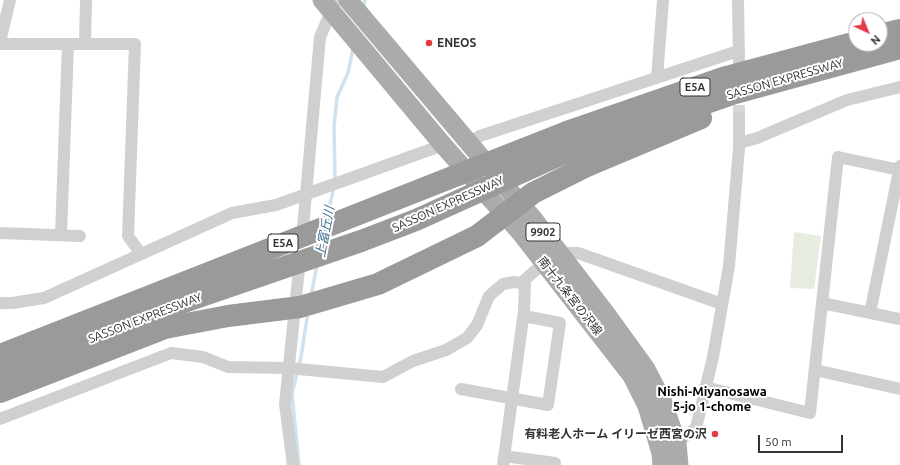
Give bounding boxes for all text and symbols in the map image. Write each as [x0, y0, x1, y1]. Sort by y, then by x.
north arrow [848, 12, 888, 52]
text: N [869, 33, 883, 47]
place label: ENEOS [437, 36, 476, 50]
marker: ENEOS [424, 38, 434, 48]
street label: SASSON EXPRESSWAY [725, 55, 845, 103]
road number: E5A [680, 78, 710, 96]
street label: SASSON EXPRESSWAY [390, 173, 506, 235]
water label: 上富丘川 [312, 205, 338, 259]
road number: 9902 [526, 223, 560, 241]
road number: E5A [268, 234, 298, 252]
street label: 南十九条宮の沢線 [535, 254, 605, 338]
street label: SASSON EXPRESSWAY [86, 290, 204, 346]
district label: Nishi-Miyanosawa 5-jo 1-chome [657, 384, 767, 415]
place label: 有料老人ホーム イリーゼ西宮の沢 [524, 427, 707, 441]
scale bar [760, 427, 845, 453]
marker: 有料老人ホーム イリーゼ西宮の沢 [710, 429, 720, 439]
text: 50 m [765, 435, 792, 448]

